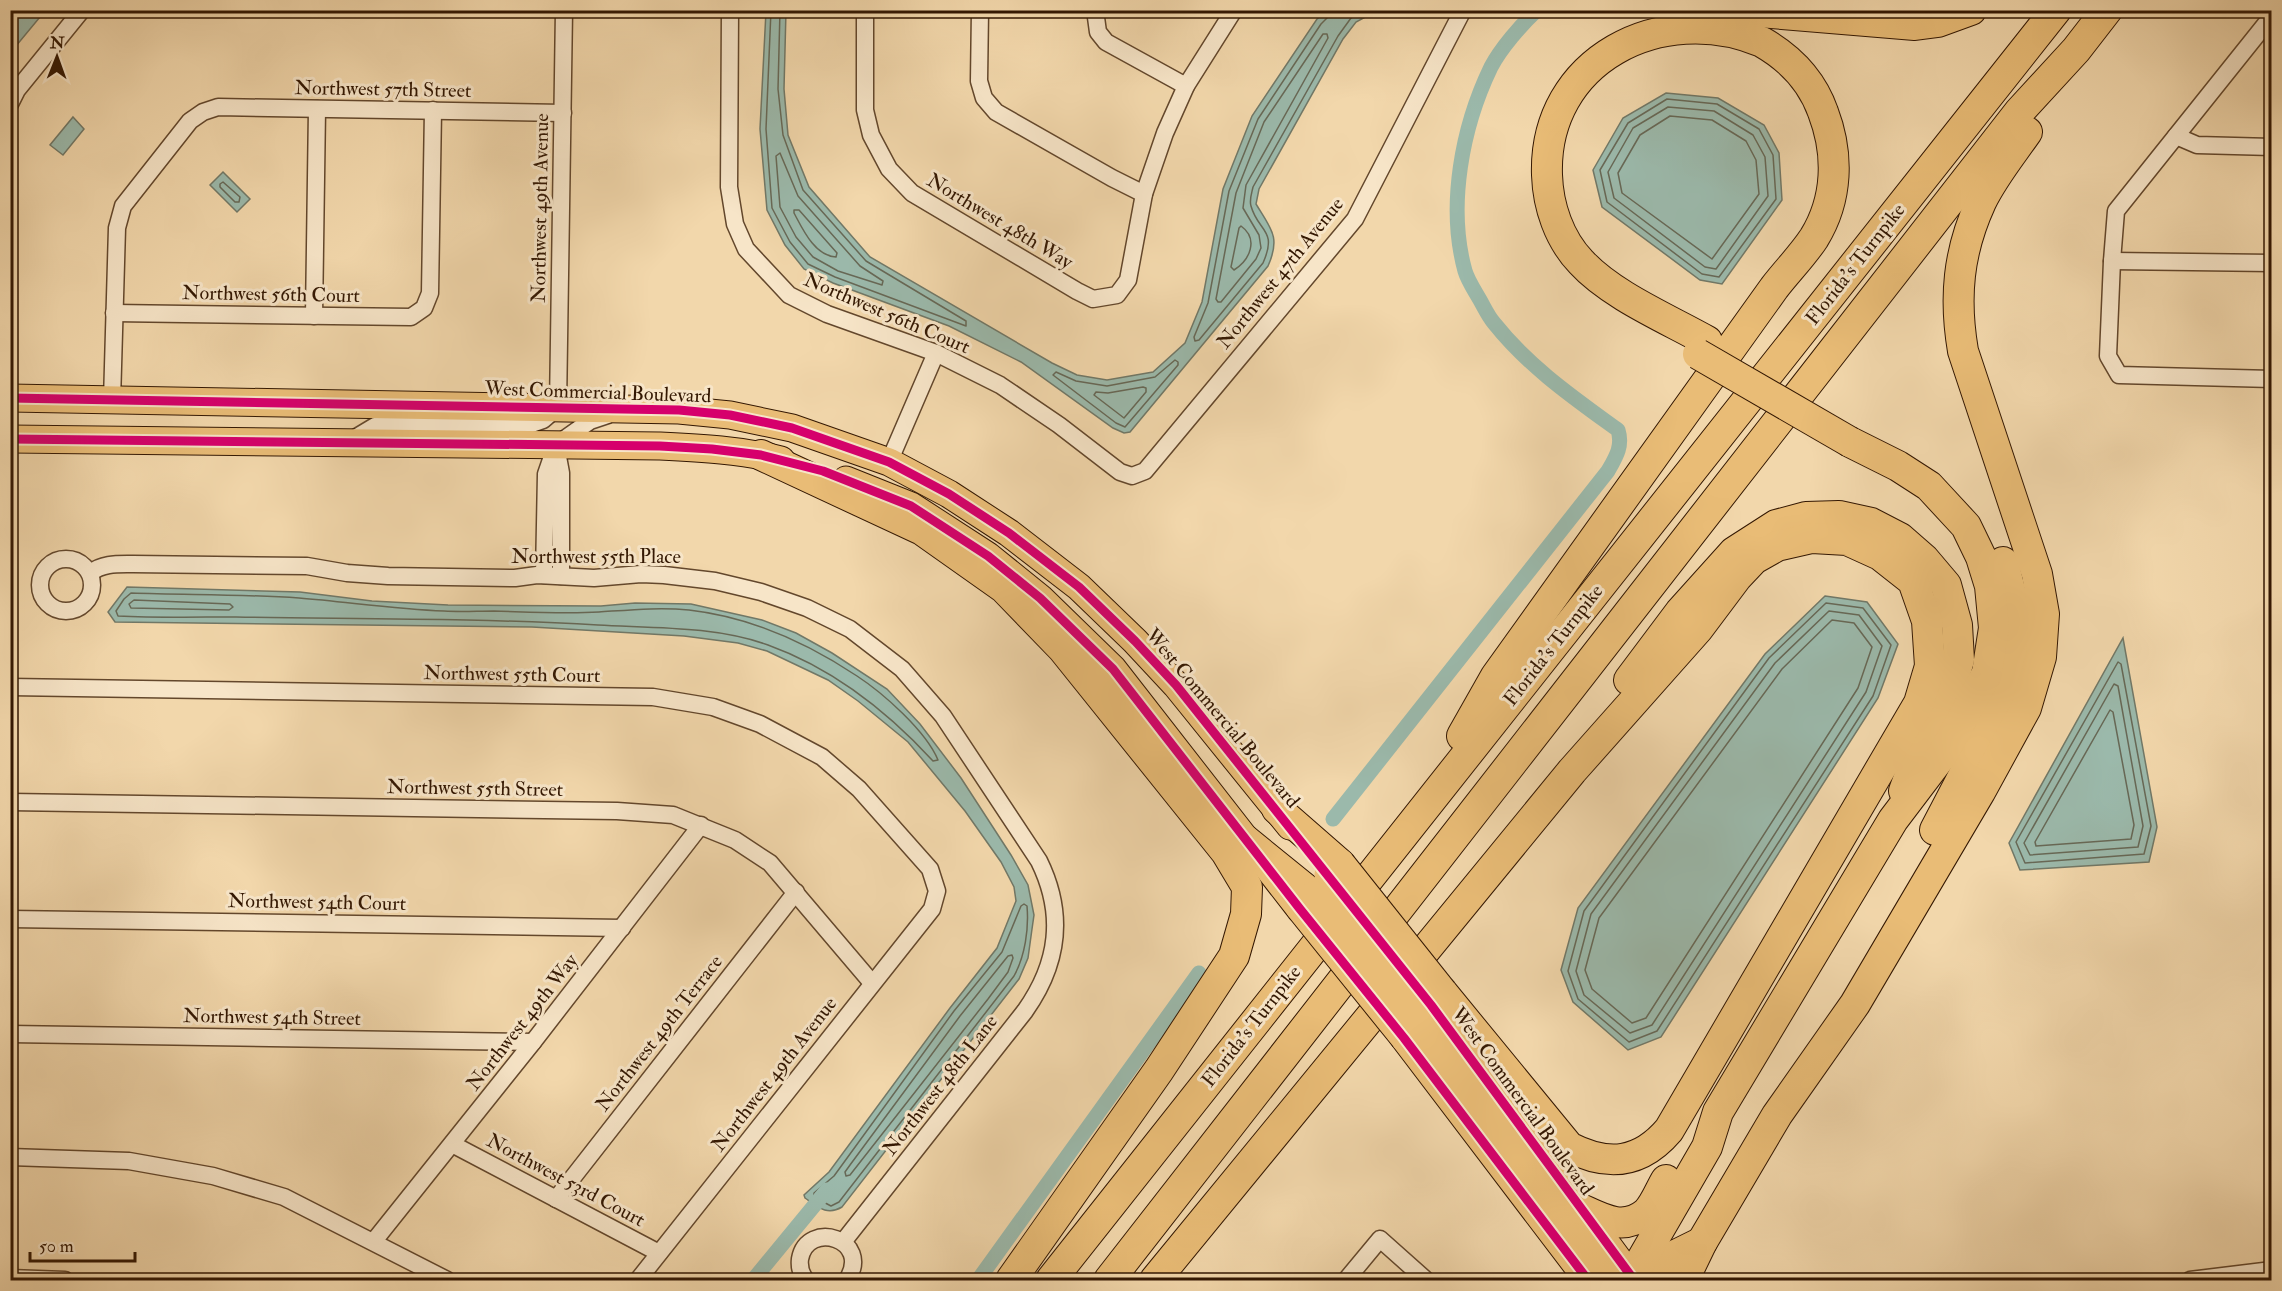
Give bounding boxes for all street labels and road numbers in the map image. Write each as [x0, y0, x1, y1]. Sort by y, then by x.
street label: Northwest 57th Street [294, 75, 472, 103]
street label: Northwest 49th Avenue [526, 113, 554, 303]
street label: Northwest 48th Way [922, 168, 1079, 275]
street label: Northwest 47th Avenue [1211, 192, 1349, 354]
street label: Florida's Turnpike [1800, 198, 1911, 330]
street label: Northwest 56th Court [800, 267, 974, 359]
street label: Northwest 56th Court [182, 280, 361, 308]
street label: West Commercial Boulevard [483, 376, 712, 408]
street label: Northwest 55th Place [511, 544, 681, 569]
street label: Florida's Turnpike [1498, 579, 1609, 711]
street label: West Commercial Boulevard [1140, 622, 1306, 813]
street label: Northwest 55th Court [423, 660, 601, 688]
street label: Northwest 55th Street [387, 774, 564, 802]
street label: Northwest 54th Court [228, 888, 407, 916]
street label: Northwest 49th Way [461, 948, 584, 1095]
street label: Northwest 49th Terrace [590, 950, 728, 1116]
street label: Florida's Turnpike [1196, 960, 1307, 1092]
street label: Northwest 49th Avenue [706, 992, 842, 1156]
street label: West Commercial Boulevard [1446, 1001, 1600, 1200]
street label: Northwest 54th Street [183, 1003, 362, 1031]
street label: Northwest 48th Lane [877, 1009, 1003, 1161]
street label: Northwest 53rd Court [483, 1128, 650, 1233]

